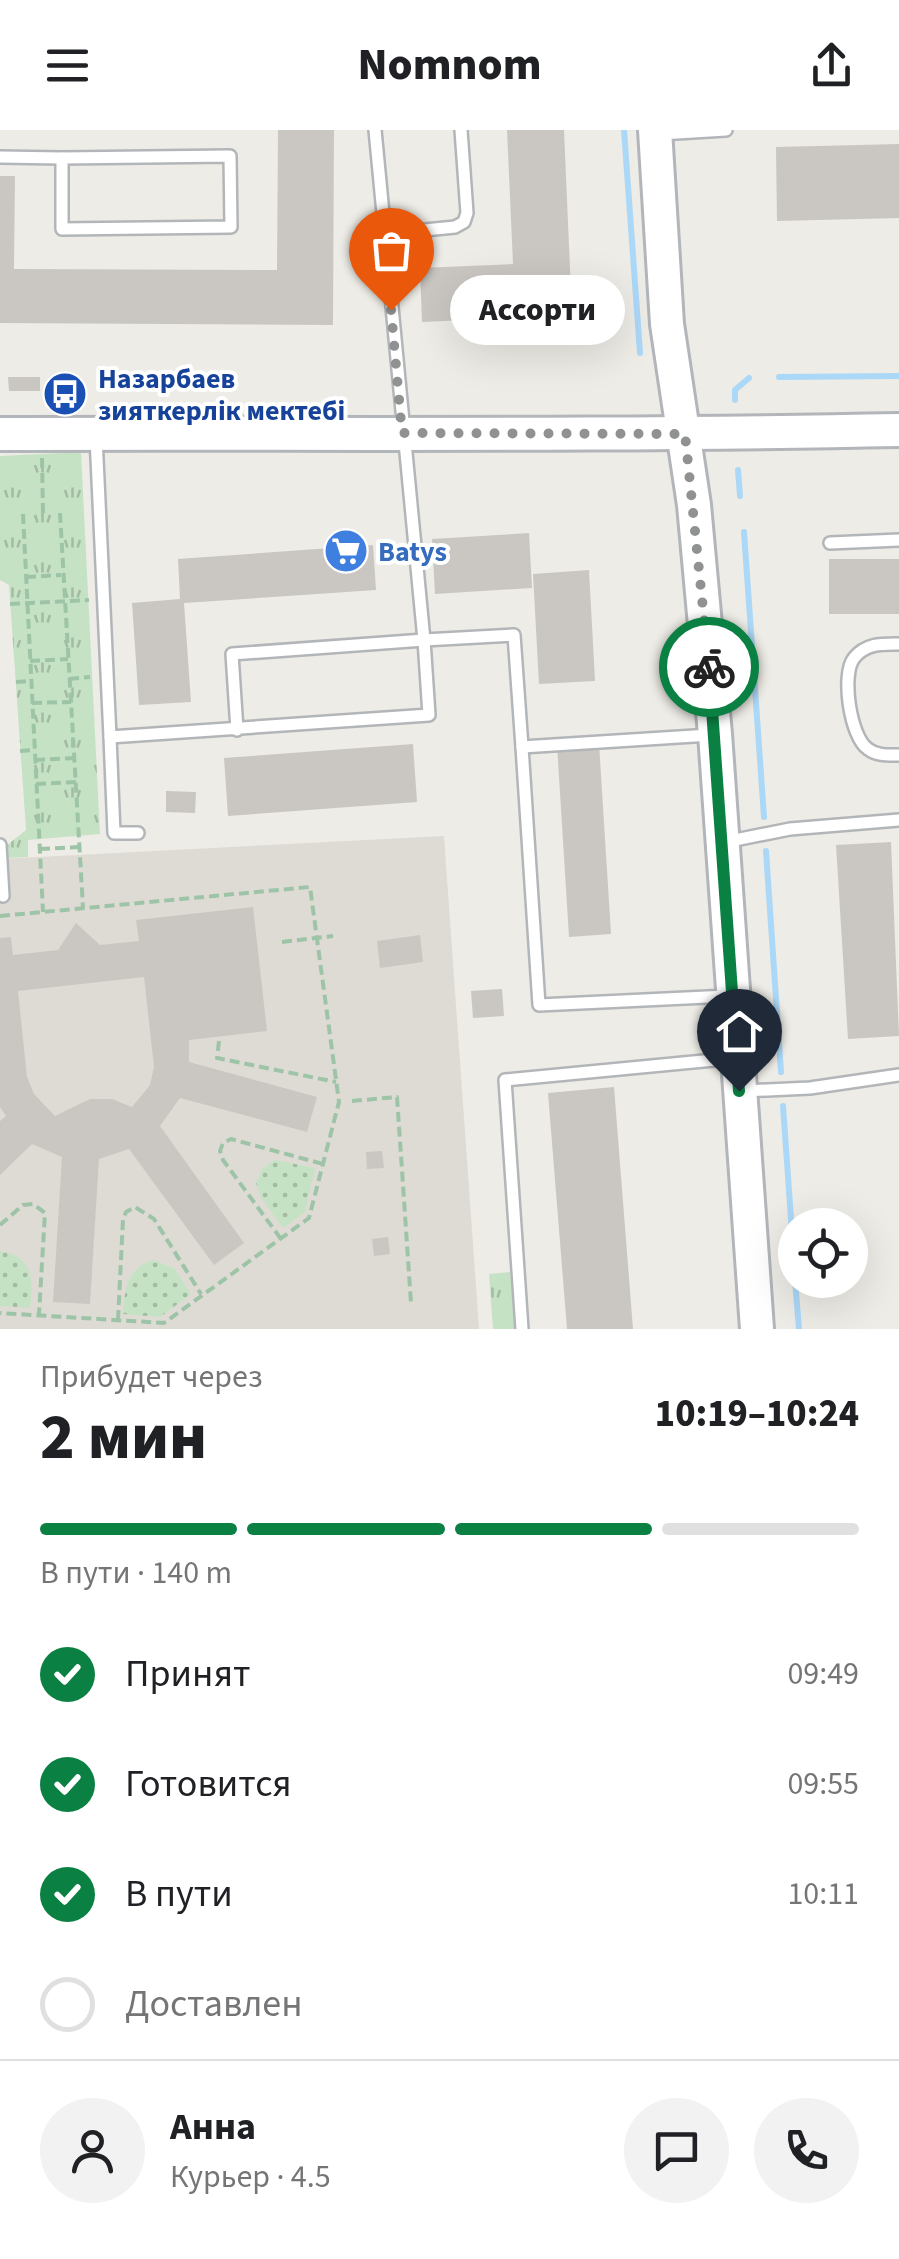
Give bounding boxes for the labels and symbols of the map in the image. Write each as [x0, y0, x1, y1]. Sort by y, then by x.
pin [349, 208, 434, 311]
callout: Ассорти [451, 275, 626, 345]
place label: Назарбаев зияткерлік мектебі [98, 359, 345, 431]
bus stop icon: Назарбаев зияткерлік мектебі [42, 371, 88, 417]
supermarket icon: Batys [323, 528, 369, 574]
place label: Batys [378, 532, 447, 572]
courier [659, 617, 759, 717]
pin [697, 989, 782, 1092]

